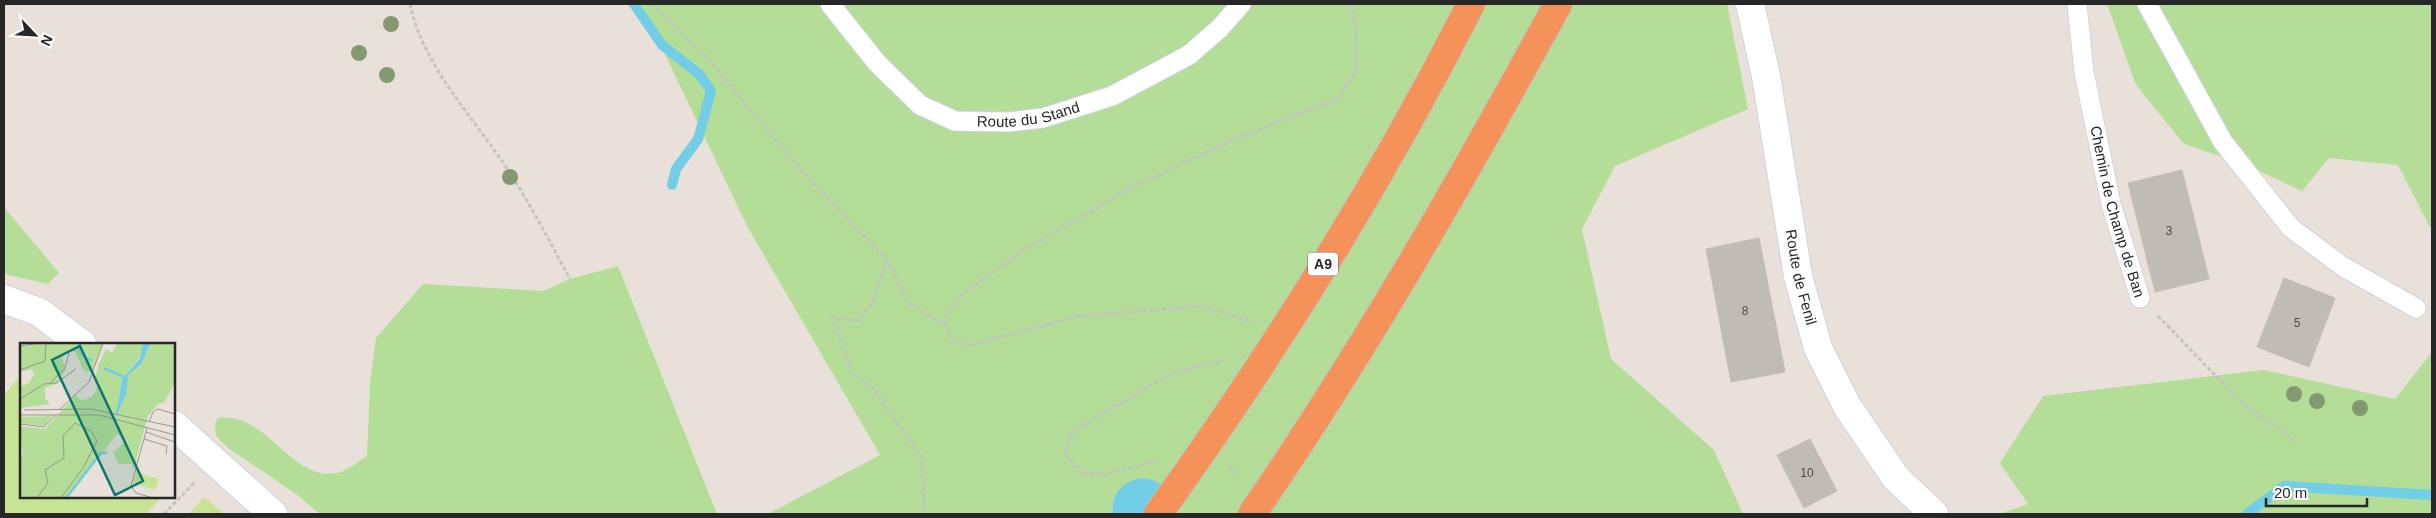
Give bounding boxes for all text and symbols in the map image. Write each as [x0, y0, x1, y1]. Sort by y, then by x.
north arrow [10, 10, 60, 60]
text: N [37, 33, 56, 48]
street label: Route du Stand [977, 98, 1082, 130]
street label: Chemin de Champ de Ban [2087, 124, 2148, 299]
house number: 3 [2166, 224, 2173, 238]
street label: Route de Fenil [1783, 228, 1820, 327]
road number: A9 [1308, 252, 1338, 276]
house number: 8 [1742, 304, 1749, 318]
house number: 5 [2294, 316, 2301, 330]
inset map [20, 343, 175, 498]
house number: 10 [1800, 466, 1814, 480]
scale bar [2266, 476, 2367, 508]
text: 20 m [2274, 484, 2307, 501]

